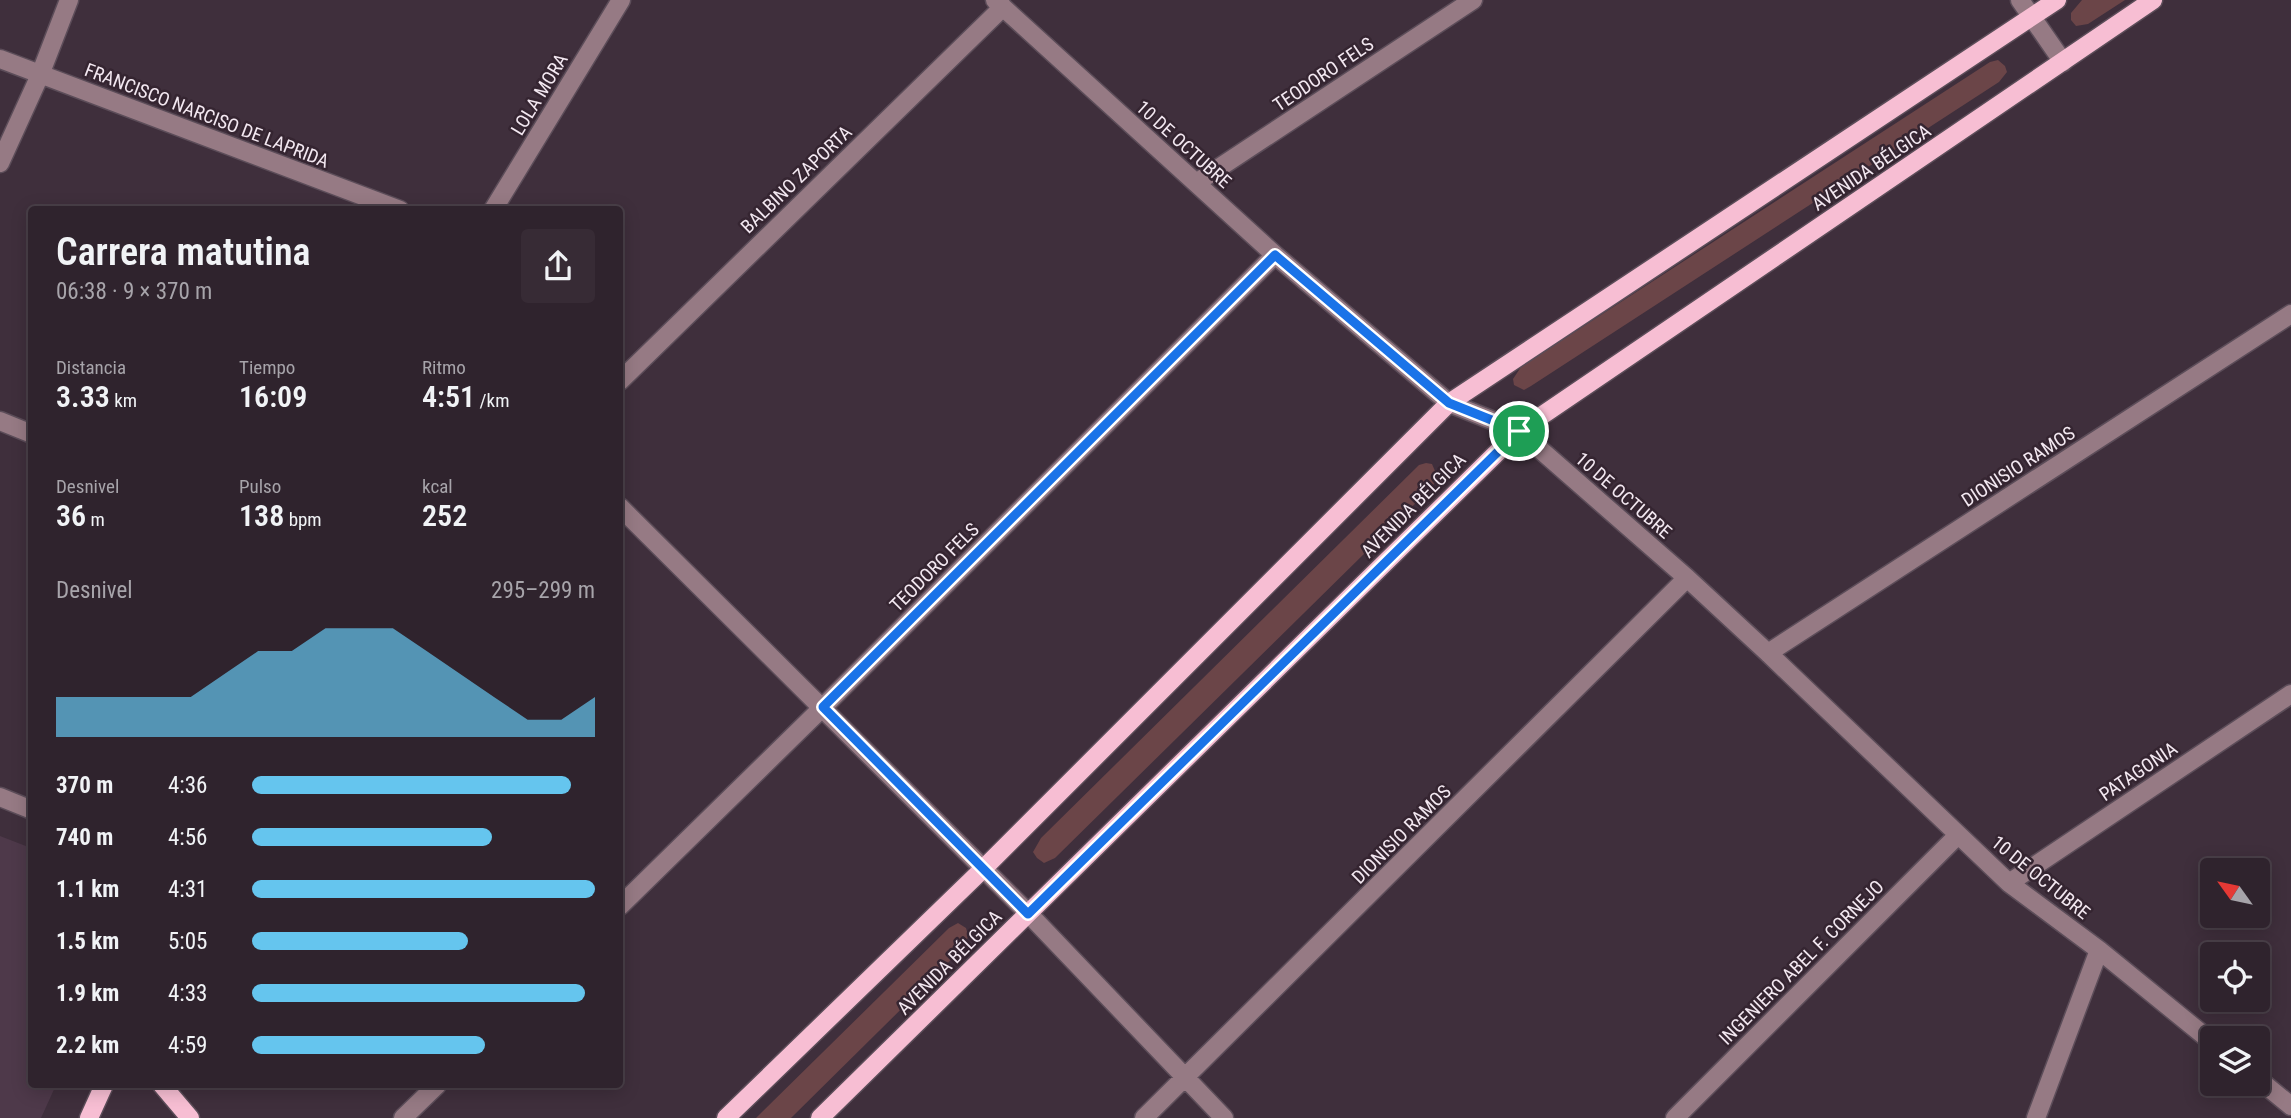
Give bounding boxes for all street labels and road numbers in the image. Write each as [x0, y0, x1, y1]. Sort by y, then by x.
street label: TEODORO FELS [1269, 32, 1378, 116]
street label: LOLA MORA [506, 49, 573, 139]
street label: FRANCISCO NARCISO DE LAPRIDA [81, 58, 332, 173]
street label: 10 DE OCTUBRE [1131, 96, 1236, 193]
street label: AVENIDA BÉLGICA [1807, 119, 1935, 216]
street label: BALBINO ZAPORTA [736, 121, 857, 238]
street label: DIONISIO RAMOS [1957, 421, 2079, 512]
street label: 10 DE OCTUBRE [1571, 447, 1677, 543]
street label: AVENIDA BÉLGICA [1356, 448, 1471, 563]
street label: TEODORO FELS [885, 518, 984, 617]
street label: PATAGONIA [2095, 737, 2182, 806]
street label: DIONISIO RAMOS [1347, 780, 1456, 889]
street label: 10 DE OCTUBRE [1987, 831, 2095, 924]
street label: INGENIERO ABEL F. CORNEJO [1714, 875, 1889, 1050]
street label: AVENIDA BÉLGICA [892, 905, 1007, 1020]

